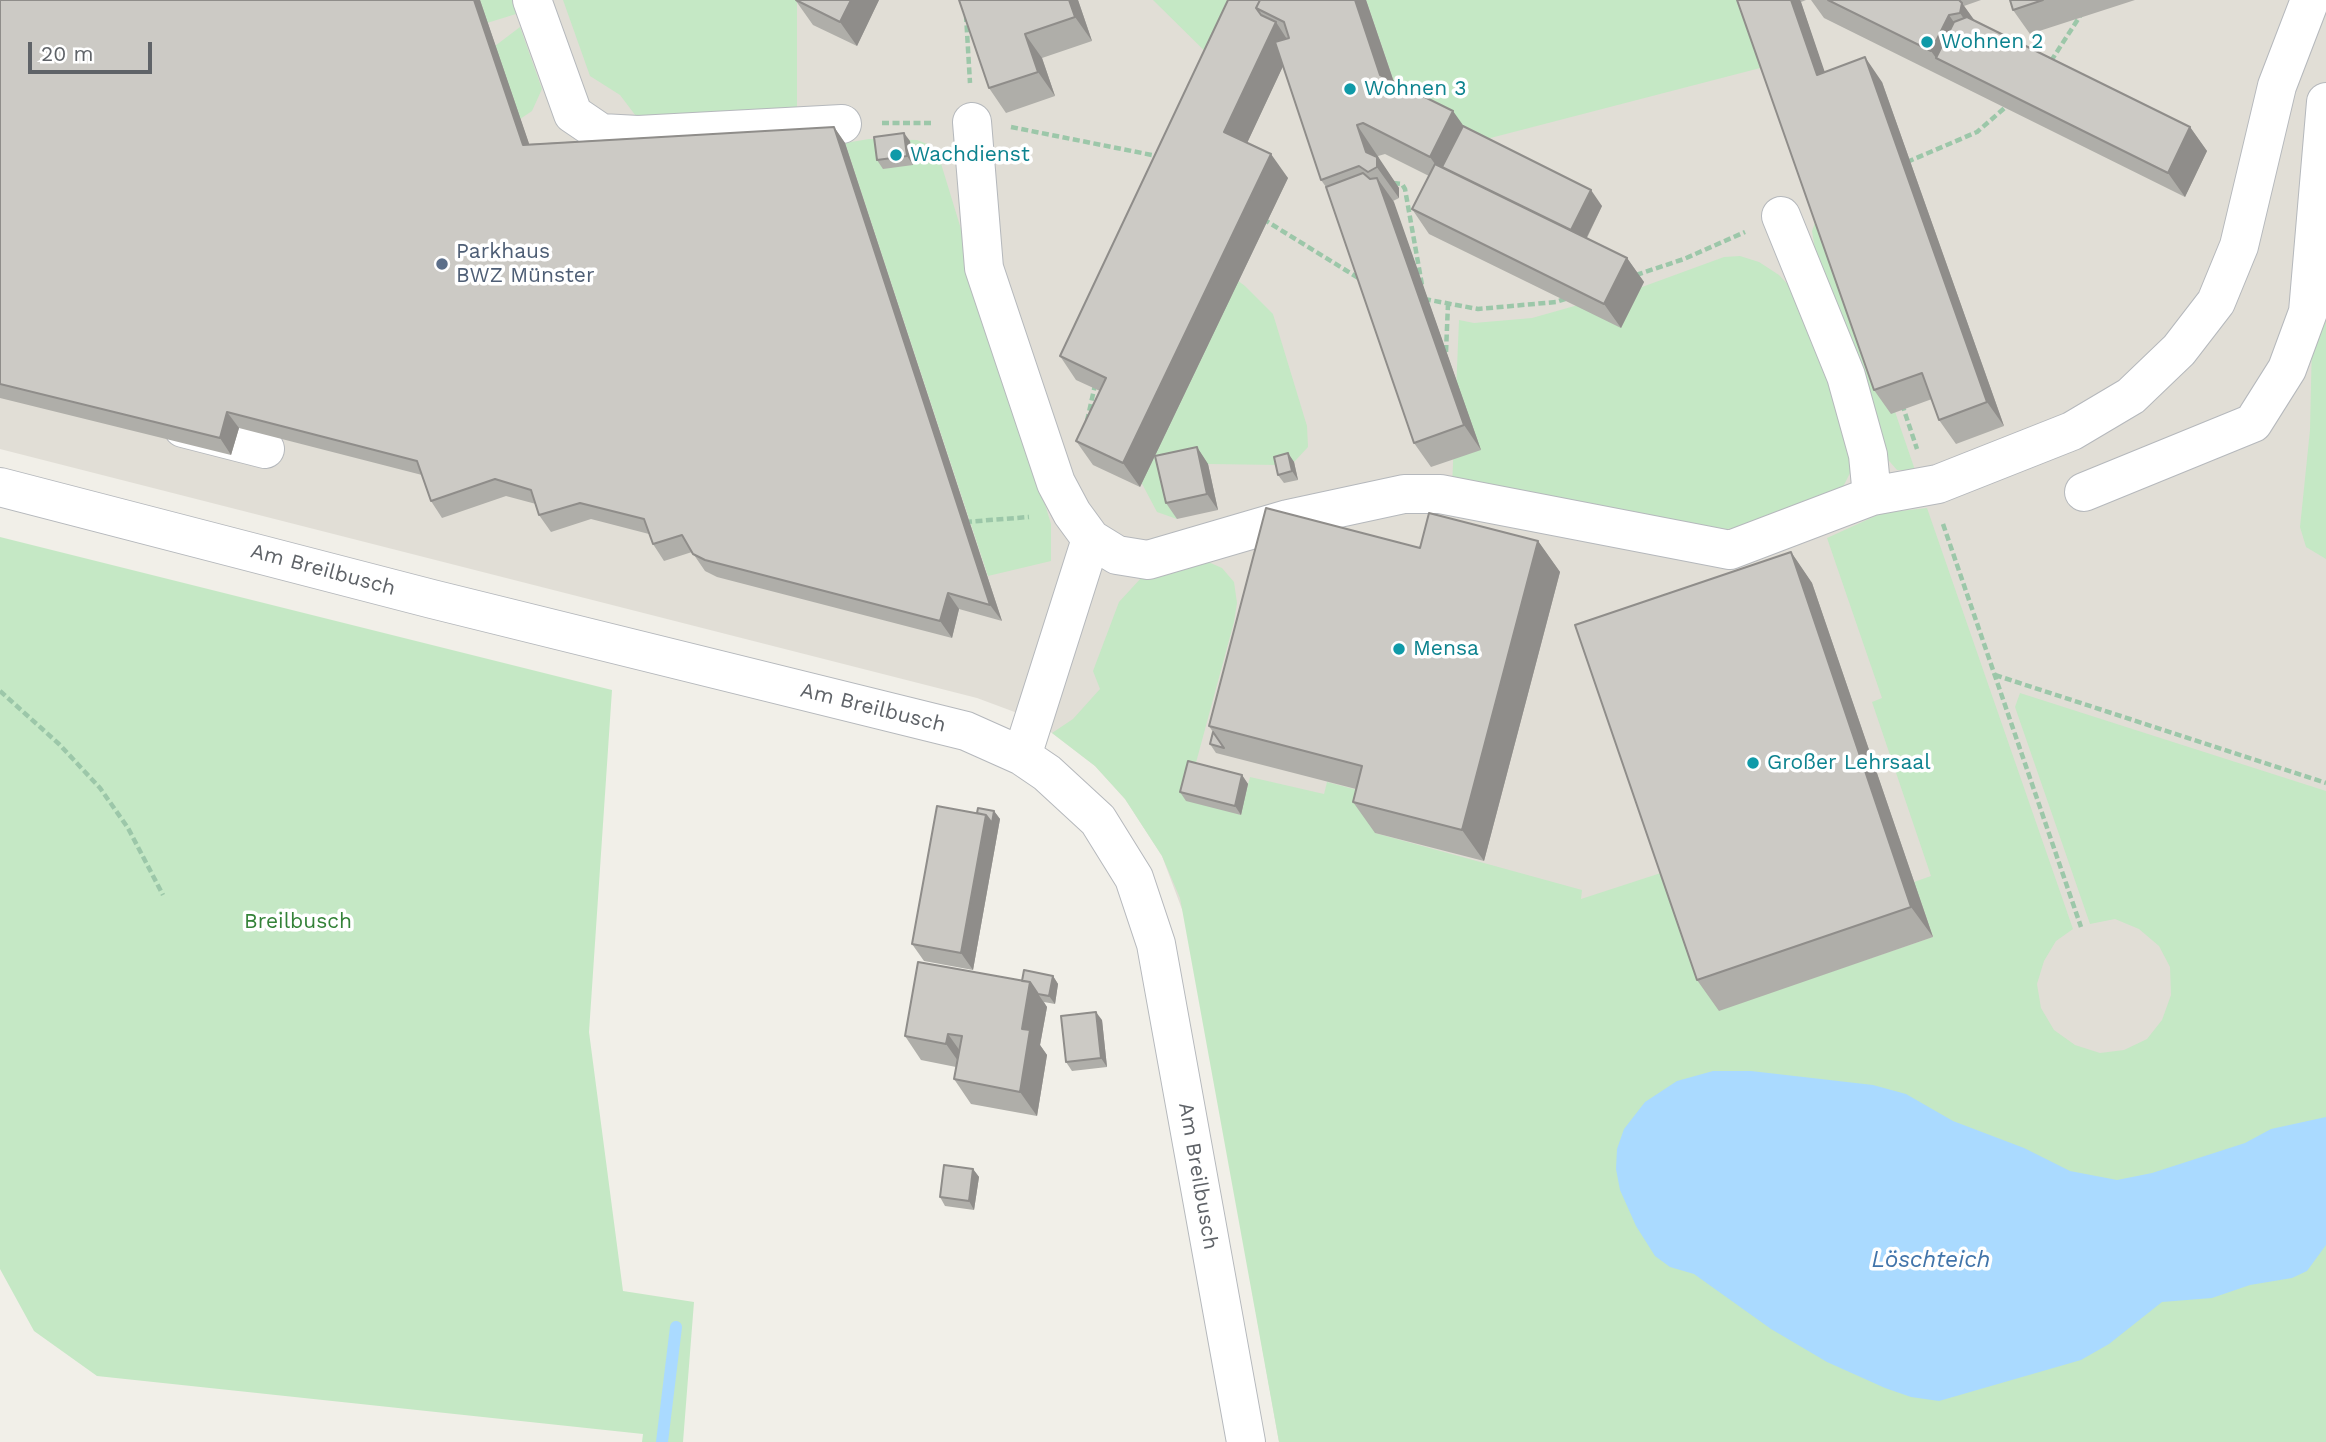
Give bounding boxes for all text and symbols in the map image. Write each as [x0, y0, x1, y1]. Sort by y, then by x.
scale bar [32, 28, 156, 72]
place label: Wohnen 2 [1941, 29, 2044, 55]
marker: Wohnen 2 [1919, 34, 1935, 50]
text: 20 m [41, 41, 93, 66]
place label: Wohnen 3 [1364, 76, 1467, 102]
marker: Wohnen 3 [1342, 81, 1358, 97]
place label: Wachdienst [910, 142, 1030, 168]
marker: Wachdienst [888, 147, 904, 163]
place label: Parkhaus BWZ Münster [456, 239, 594, 289]
marker: Parkhaus BWZ Münster [434, 256, 450, 272]
street label: Am Breilbusch [248, 539, 398, 601]
place label: Mensa [1413, 636, 1479, 662]
marker: Mensa [1391, 641, 1407, 657]
street label: Am Breilbusch [798, 678, 948, 738]
place label: Großer Lehrsaal [1767, 750, 1931, 776]
marker: Großer Lehrsaal [1745, 755, 1761, 771]
park label: Breilbusch [244, 909, 352, 935]
street label: Am Breilbusch [1173, 1100, 1223, 1252]
water label: Löschteich [1872, 1246, 1990, 1274]

